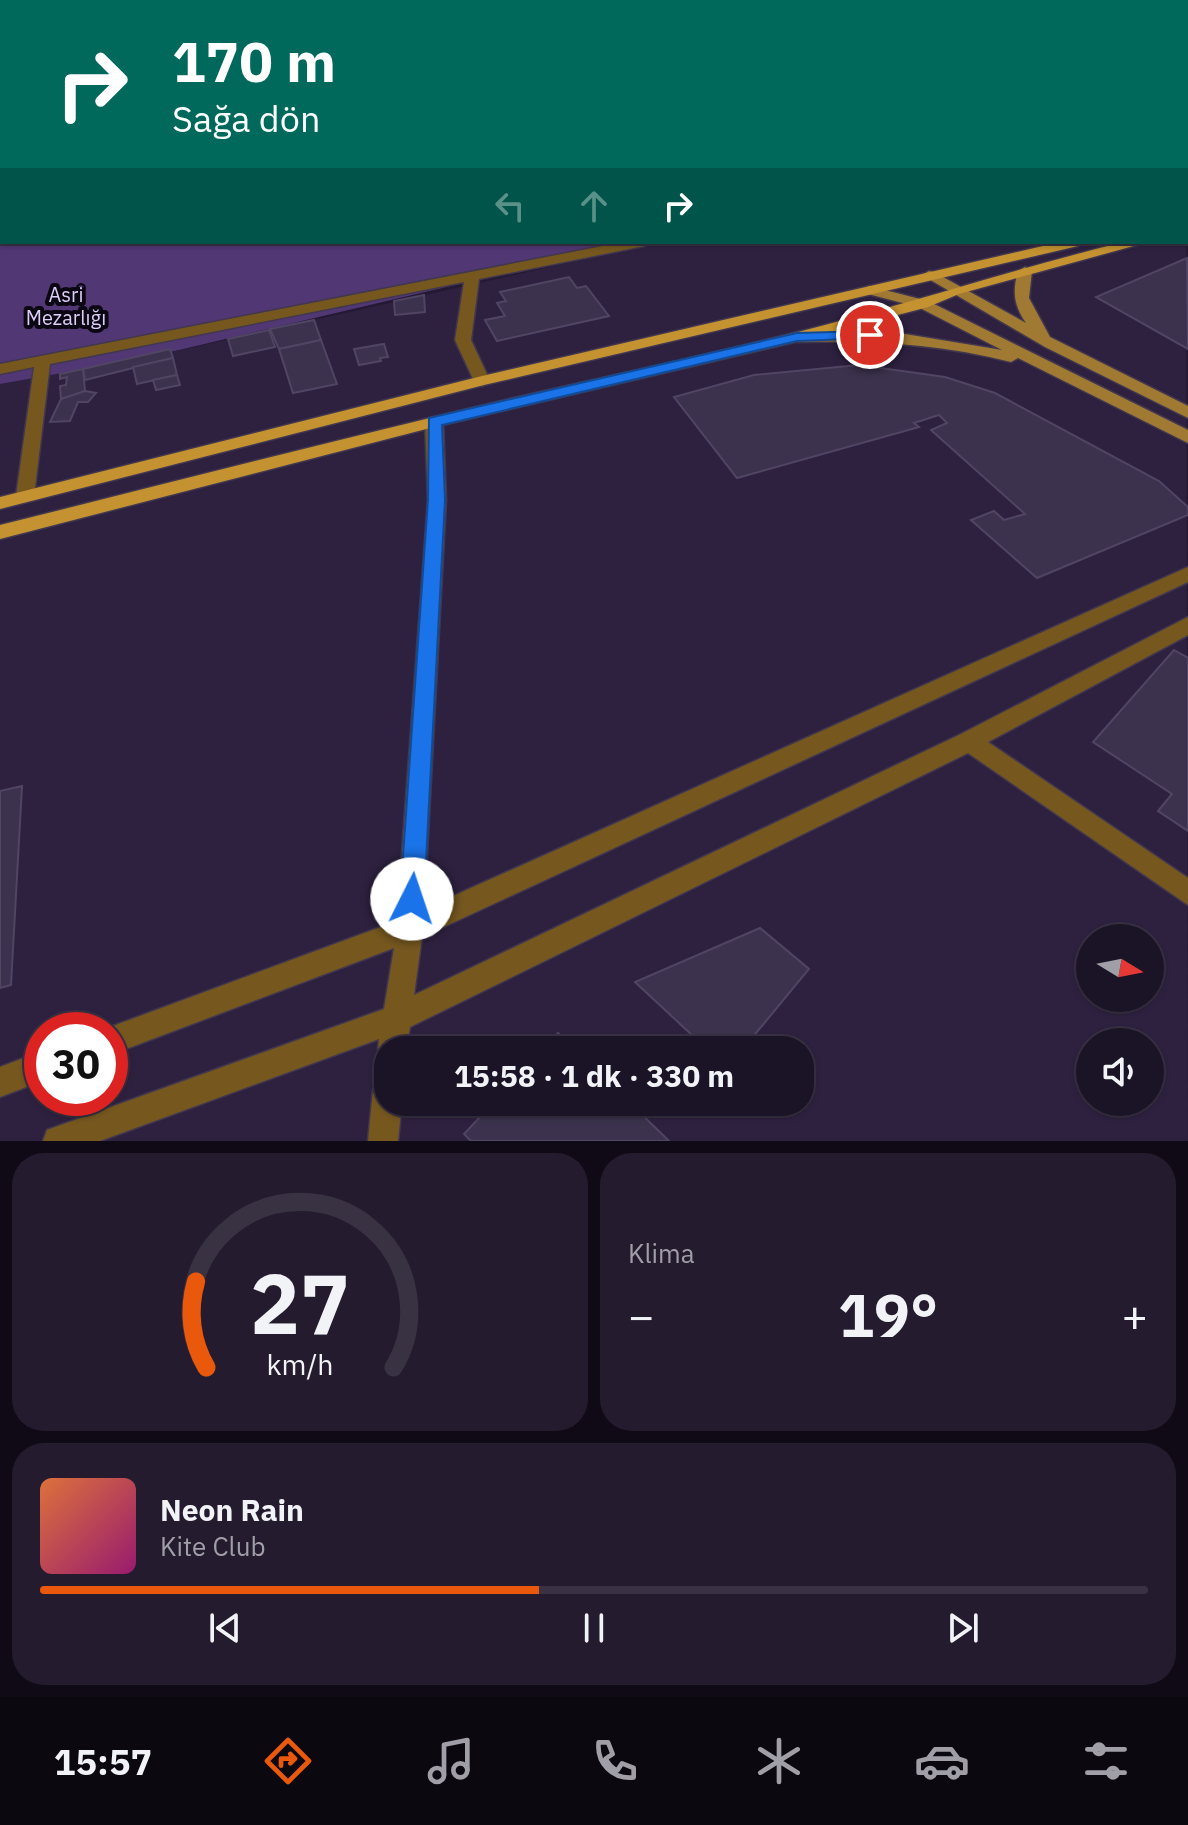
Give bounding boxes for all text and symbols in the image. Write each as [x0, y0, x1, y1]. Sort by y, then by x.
text: 170 m [172, 25, 336, 97]
icon: right [40, 32, 144, 136]
text: Sağa dön [172, 95, 320, 142]
icon: left [488, 184, 532, 228]
icon: ahead [572, 184, 616, 228]
icon: right [656, 184, 700, 228]
park label: Asri Mezarlığı [26, 281, 106, 331]
pin [836, 301, 904, 369]
icon: arrive [848, 313, 892, 357]
position arrow [370, 857, 454, 941]
north arrow [1076, 924, 1164, 1012]
map controls [1076, 924, 1164, 1116]
speed limit sign: 30 [24, 1012, 128, 1116]
button: sound [1076, 1028, 1164, 1116]
text: 15:58 · 1 dk · 330 m [454, 1056, 734, 1095]
text: Klima [628, 1236, 695, 1270]
text: 27 [250, 1249, 350, 1357]
text: 19° [838, 1275, 938, 1354]
text: − [628, 1287, 654, 1344]
text: + [1122, 1287, 1148, 1344]
text: km/h [266, 1346, 334, 1383]
text: Neon Rain [160, 1490, 304, 1529]
text: Kite Club [160, 1529, 265, 1563]
icon: previous [203, 1606, 247, 1650]
icon: pause [572, 1606, 616, 1650]
icon: next [941, 1606, 985, 1650]
icon: directions [260, 1733, 316, 1789]
icon: music [423, 1733, 479, 1789]
icon: phone [587, 1733, 643, 1789]
icon: climate [751, 1733, 807, 1789]
icon: car [914, 1733, 970, 1789]
icon: filters [1078, 1733, 1134, 1789]
text: 15:57 [54, 1738, 152, 1785]

